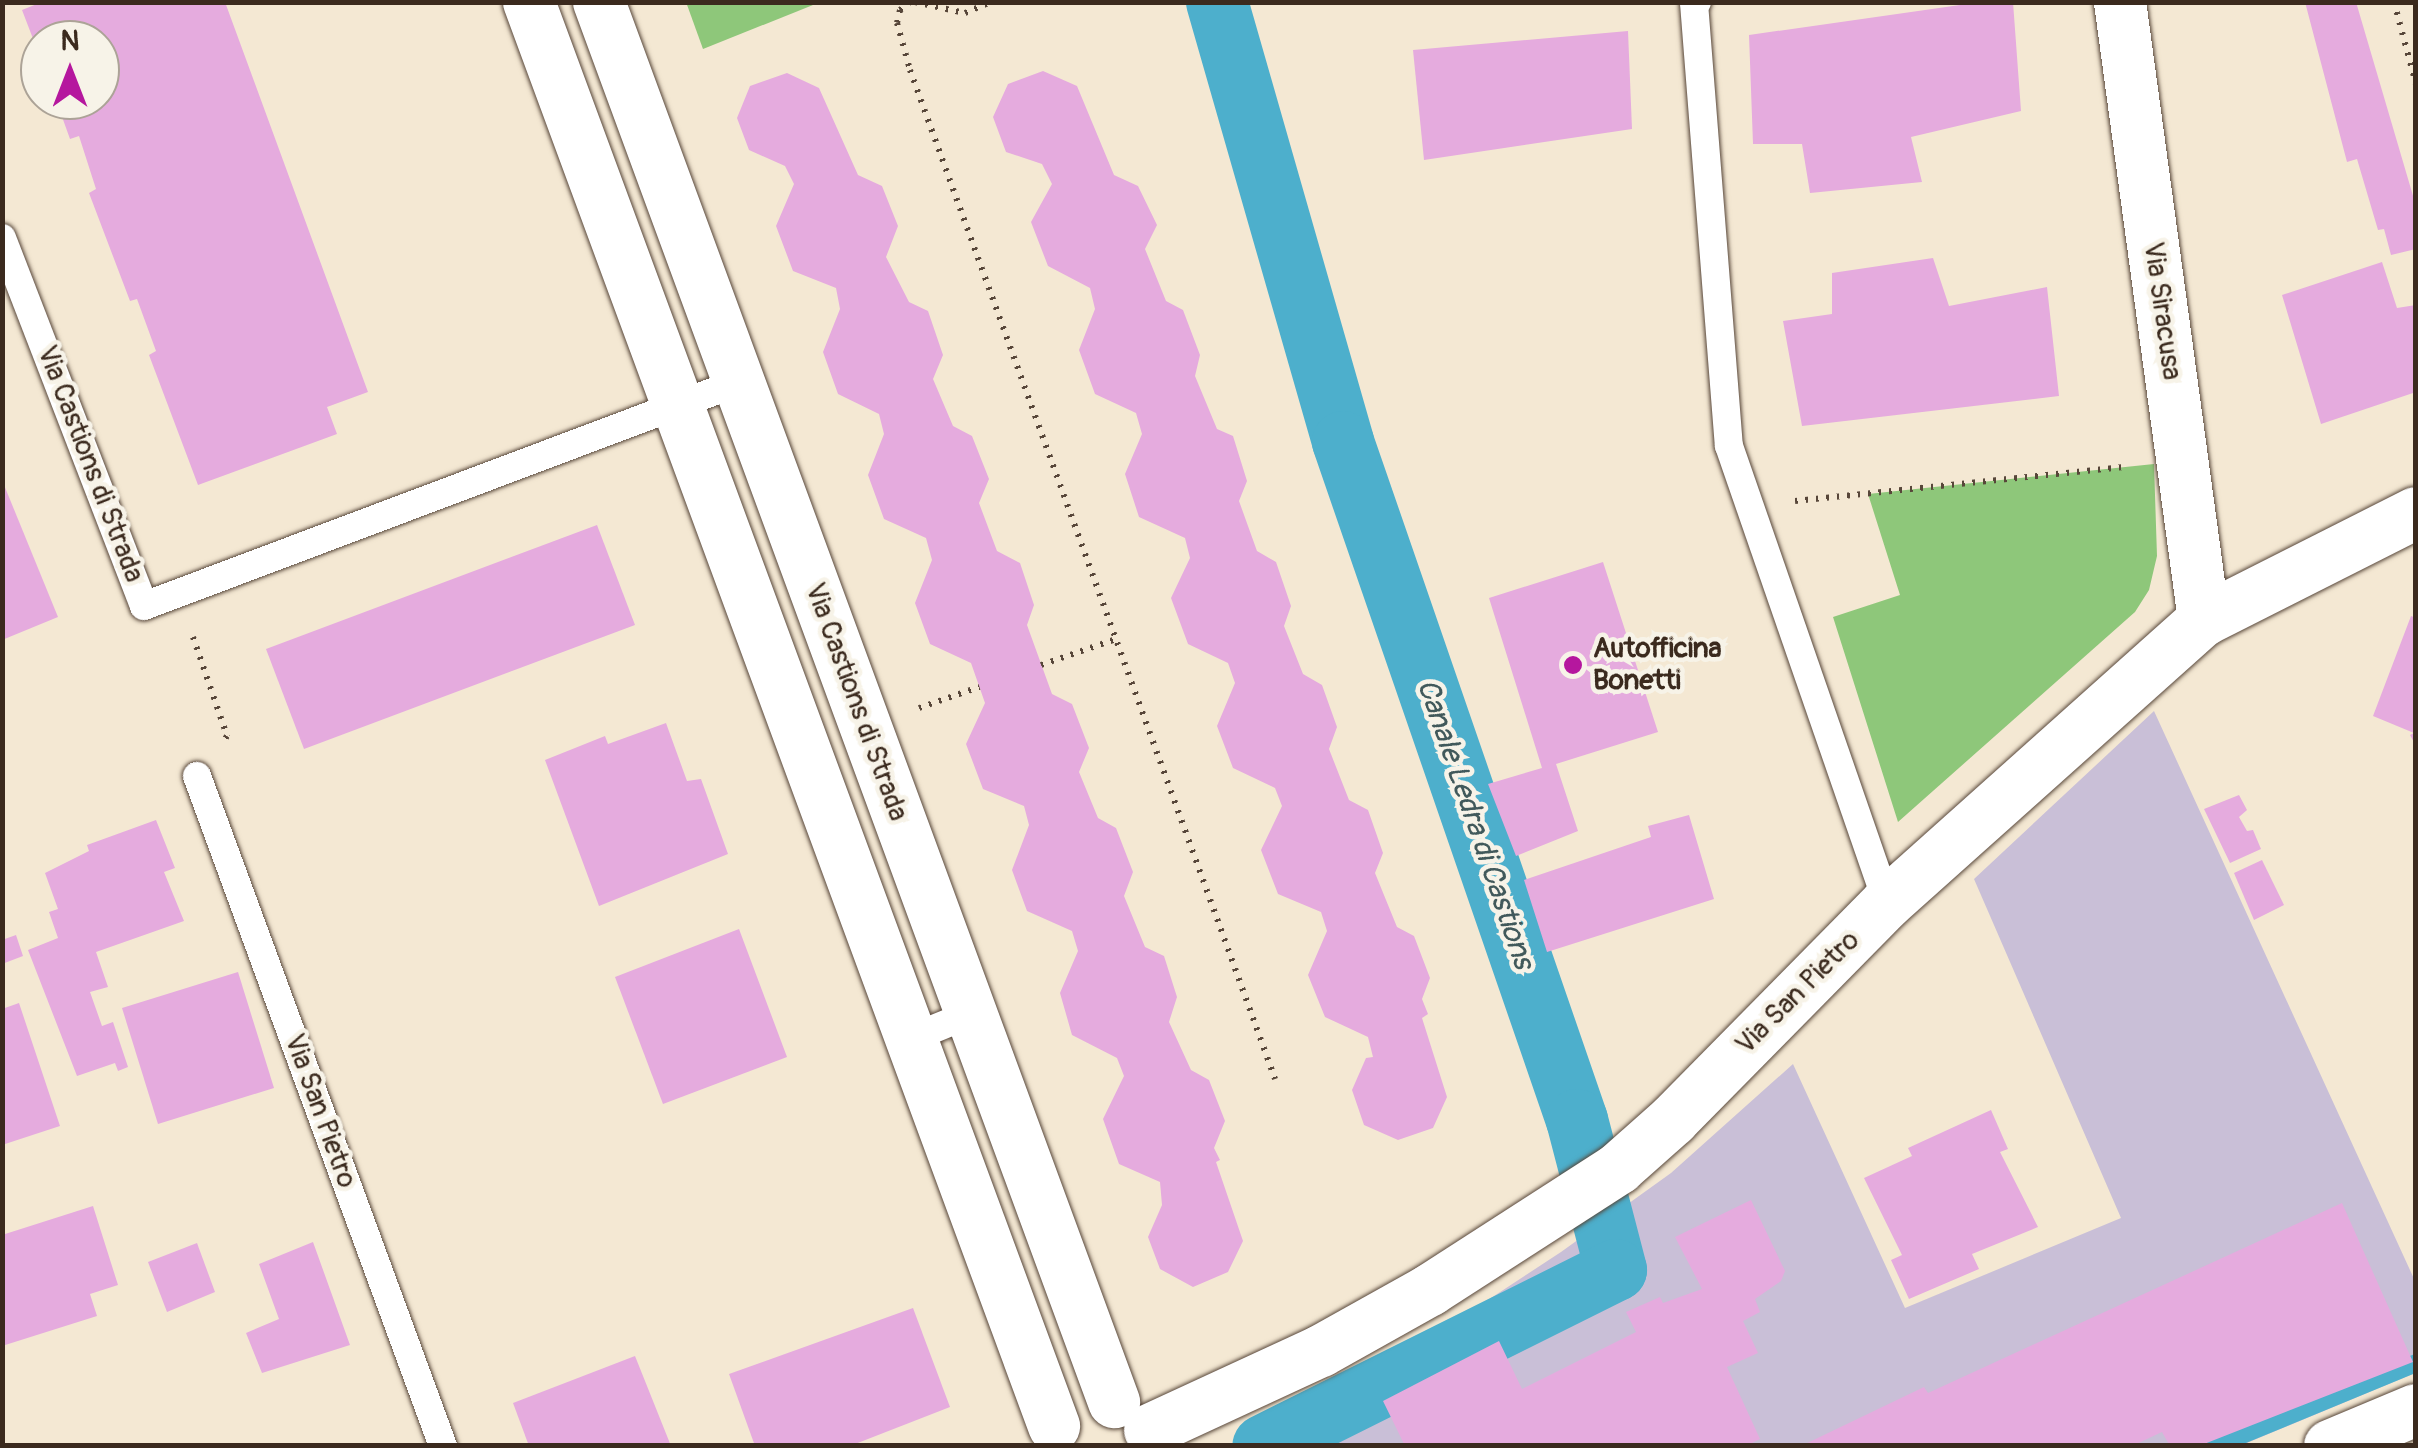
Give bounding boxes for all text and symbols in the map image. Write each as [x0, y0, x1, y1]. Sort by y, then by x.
north arrow [20, 20, 120, 120]
text: N [61, 24, 79, 59]
street label: Via Siracusa [2136, 240, 2188, 382]
street label: Via Castions di Strada [29, 341, 151, 587]
street label: Via Castions di Strada [797, 578, 915, 826]
place label: Autofficina Bonetti [1593, 632, 1722, 698]
marker: Autofficina Bonetti [1562, 654, 1584, 676]
water label: Canale Ledra di Castions [1409, 674, 1541, 974]
street label: Via San Pietro [1729, 924, 1867, 1062]
street label: Via San Pietro [277, 1029, 363, 1193]

